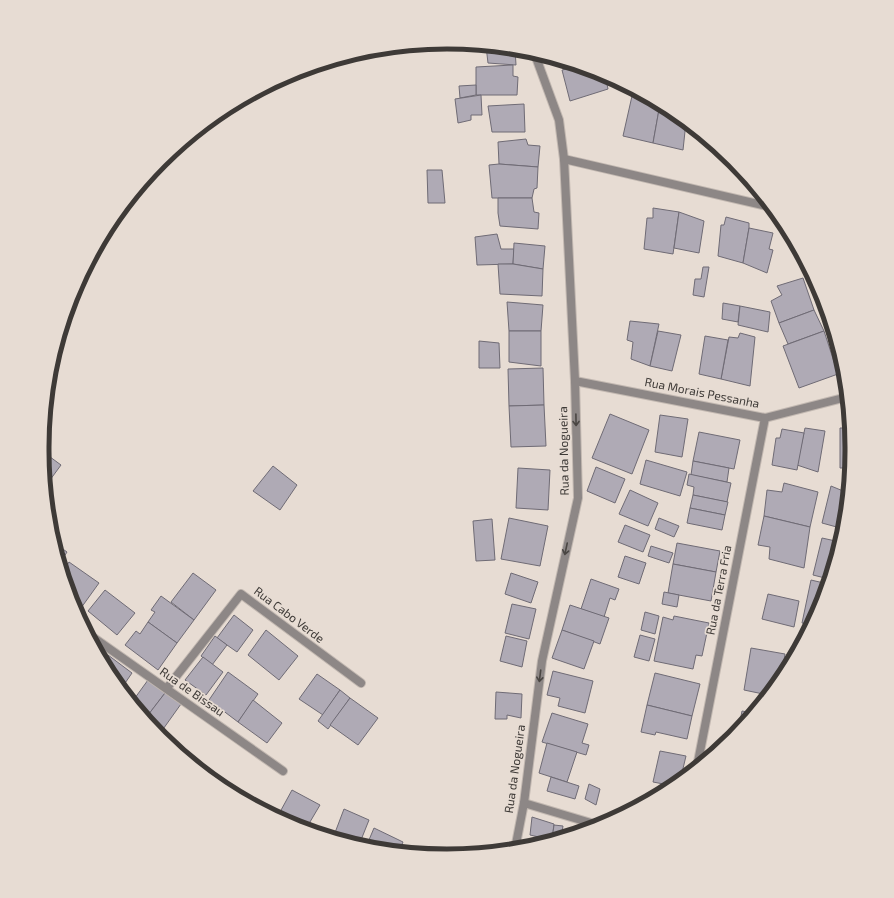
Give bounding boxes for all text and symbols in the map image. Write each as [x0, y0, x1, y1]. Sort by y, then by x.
street label: Rua Morais Pessanha [644, 374, 761, 410]
street label: Rua da Nogueira [555, 406, 571, 496]
one-way arrow [572, 413, 580, 426]
one-way arrow [562, 542, 570, 555]
street label: Rua da Terra Fria [702, 544, 734, 636]
street label: Rua Cabo Verde [252, 583, 327, 645]
street label: Rua de Bissau [158, 664, 228, 719]
one-way arrow [536, 669, 544, 682]
street label: Rua da Nogueira [501, 724, 527, 814]

